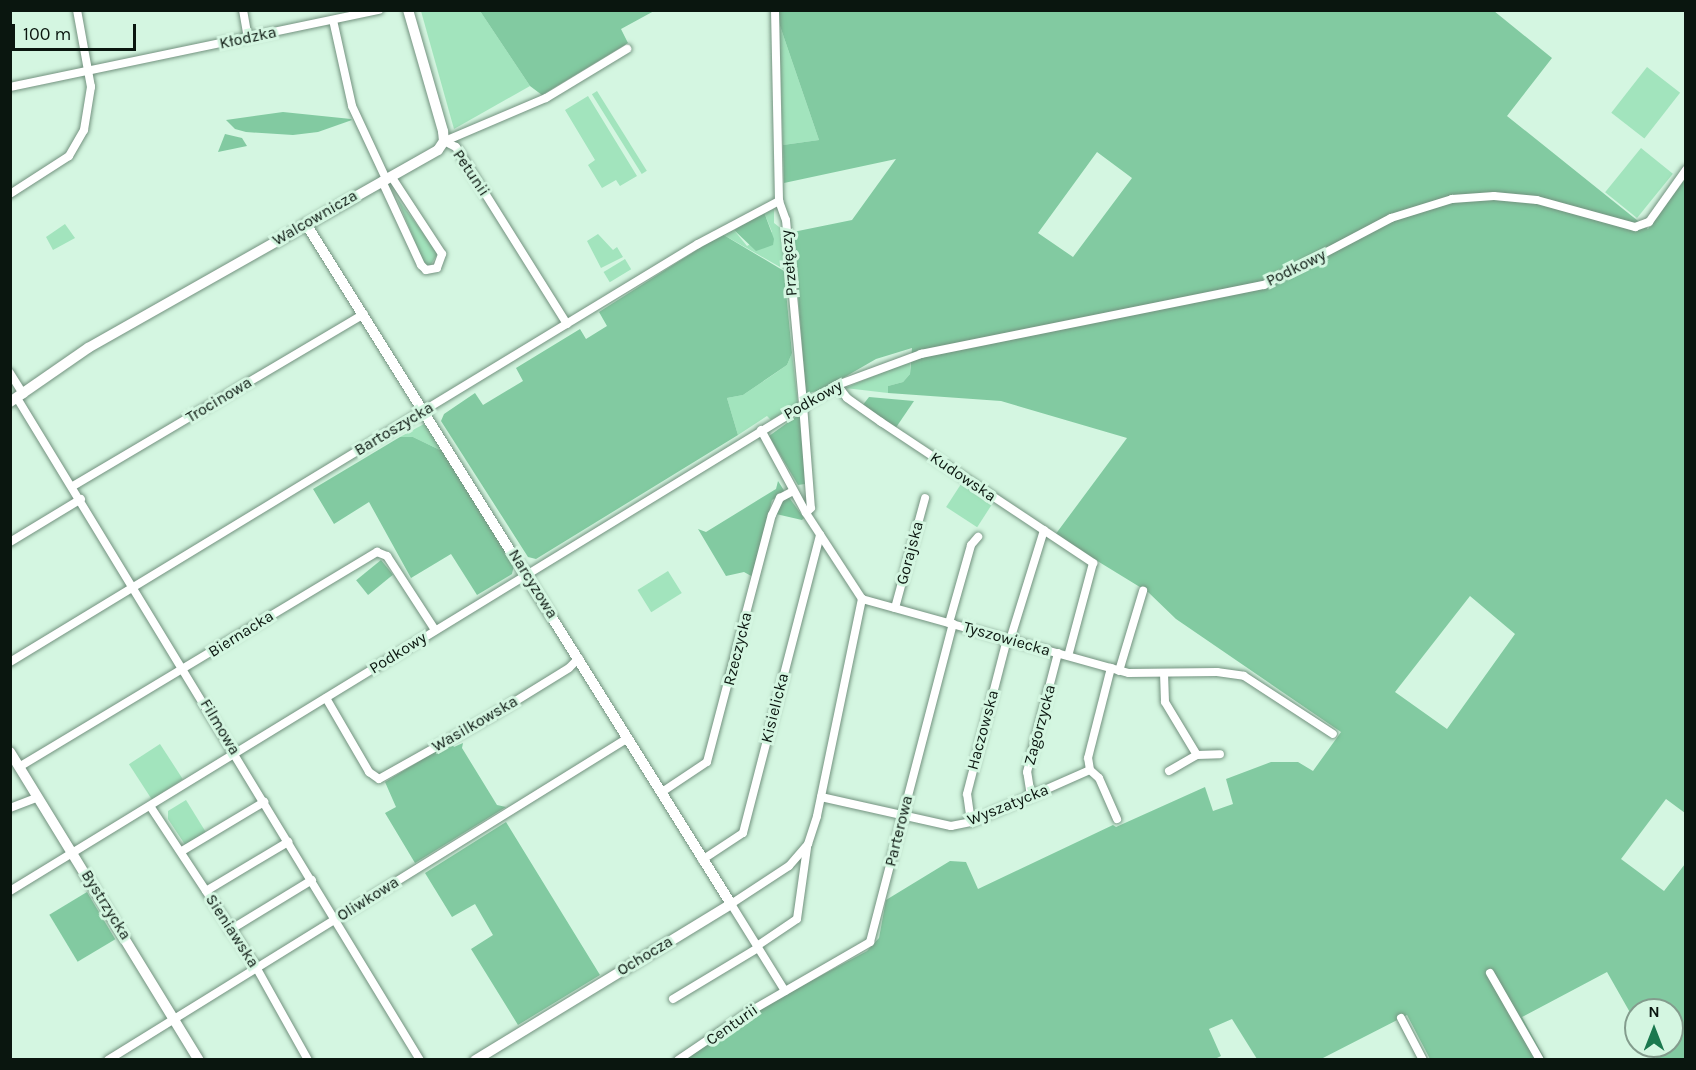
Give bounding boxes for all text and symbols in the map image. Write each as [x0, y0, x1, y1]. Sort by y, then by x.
scale bar [15, 12, 140, 50]
text: 100 m [23, 23, 71, 45]
street label: Kłodzka [218, 23, 278, 53]
street label: Petunii [449, 146, 493, 200]
street label: Walcownicza [269, 186, 361, 250]
street label: Przełęczy [777, 229, 801, 297]
street label: Podkowy [1263, 245, 1329, 291]
street label: Trocinowa [183, 373, 255, 427]
street label: Podkowy [780, 376, 846, 424]
street label: Bartoszycka [351, 398, 437, 460]
street label: Kudowska [926, 448, 1000, 506]
street label: Gorajska [892, 519, 928, 587]
street label: Narcyzowa [504, 546, 562, 622]
street label: Biernacka [205, 606, 277, 662]
street label: Rzeczycka [720, 610, 756, 688]
street label: Tyszowiecka [961, 617, 1053, 661]
street label: Podkowy [366, 628, 430, 678]
street label: Kisielicka [757, 671, 793, 745]
street label: Zagorzycka [1020, 682, 1060, 768]
street label: Haczowska [963, 688, 1003, 772]
street label: Wasilkowska [429, 692, 521, 756]
street label: Filmowa [196, 696, 244, 758]
street label: Wyszatycka [964, 780, 1052, 830]
street label: Parterowa [881, 793, 917, 869]
street label: Bystrzycka [77, 867, 135, 943]
street label: Oliwkowa [334, 872, 402, 926]
street label: Sieniawska [201, 891, 263, 971]
street label: Ochocza [614, 932, 676, 980]
north arrow [1624, 998, 1684, 1058]
street label: Centurii [702, 1000, 762, 1050]
text: N [1648, 1002, 1660, 1021]

